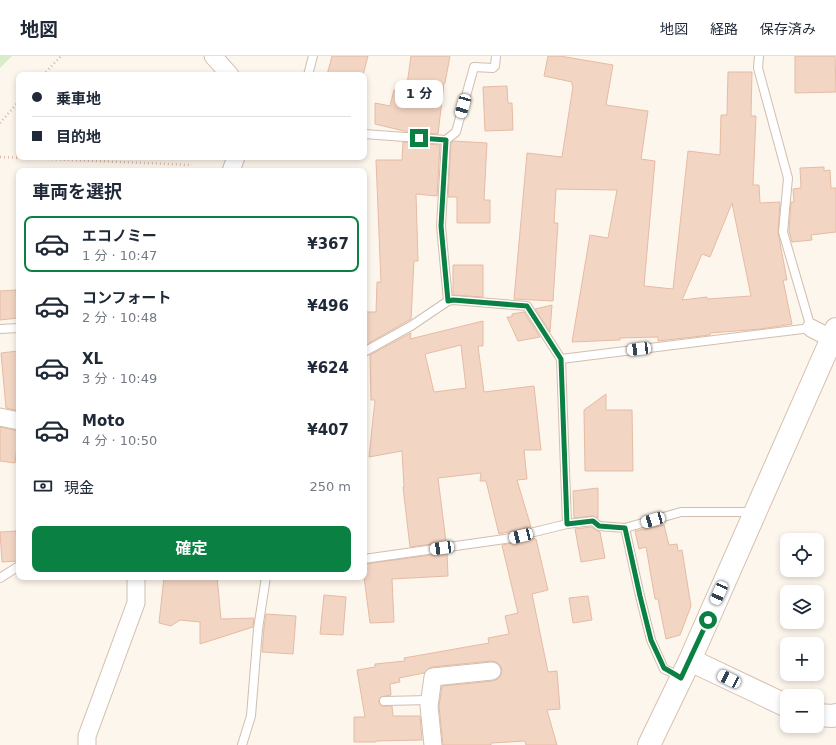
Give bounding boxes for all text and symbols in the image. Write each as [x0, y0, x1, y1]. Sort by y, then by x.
text: 地図 [20, 18, 58, 40]
text: 地図 [660, 21, 688, 37]
text: 経路 [710, 21, 738, 37]
text: 保存済み [760, 21, 816, 37]
callout: 1 分 [395, 80, 443, 108]
text: 1 分 [406, 86, 432, 101]
text: 乗車地 [56, 90, 101, 108]
car [454, 93, 472, 119]
text: 目的地 [56, 128, 101, 146]
route end [410, 129, 428, 147]
text: 車両を選択 [32, 181, 122, 202]
icon: car [34, 226, 70, 262]
text: エコノミー [82, 227, 157, 245]
text: ¥367 [307, 235, 349, 253]
text: 1 分 · 10:47 [82, 248, 157, 263]
icon: car [34, 288, 70, 324]
text: コンフォート [82, 289, 172, 307]
text: ¥496 [307, 297, 349, 315]
text: 2 分 · 10:48 [82, 310, 157, 325]
car [626, 342, 652, 356]
icon: car [34, 350, 70, 386]
text: XL [82, 350, 103, 368]
text: ¥624 [307, 359, 349, 377]
text: 3 分 · 10:49 [82, 371, 157, 386]
icon: car [34, 412, 70, 448]
text: Moto [82, 412, 125, 430]
text: ¥407 [307, 421, 349, 439]
text: 4 分 · 10:50 [82, 433, 157, 448]
icon: cash [32, 475, 54, 497]
text: 現金 [64, 479, 94, 497]
text: 250 m [309, 479, 351, 494]
car [640, 511, 666, 529]
button: 確定 [32, 526, 351, 572]
car [508, 527, 534, 545]
map controls [780, 533, 824, 733]
button: locate [780, 533, 824, 577]
car [429, 540, 455, 556]
car [709, 580, 729, 606]
button: layers [780, 585, 824, 629]
route start [699, 611, 717, 629]
button: + [780, 637, 824, 681]
car [716, 668, 742, 690]
button: − [780, 689, 824, 733]

